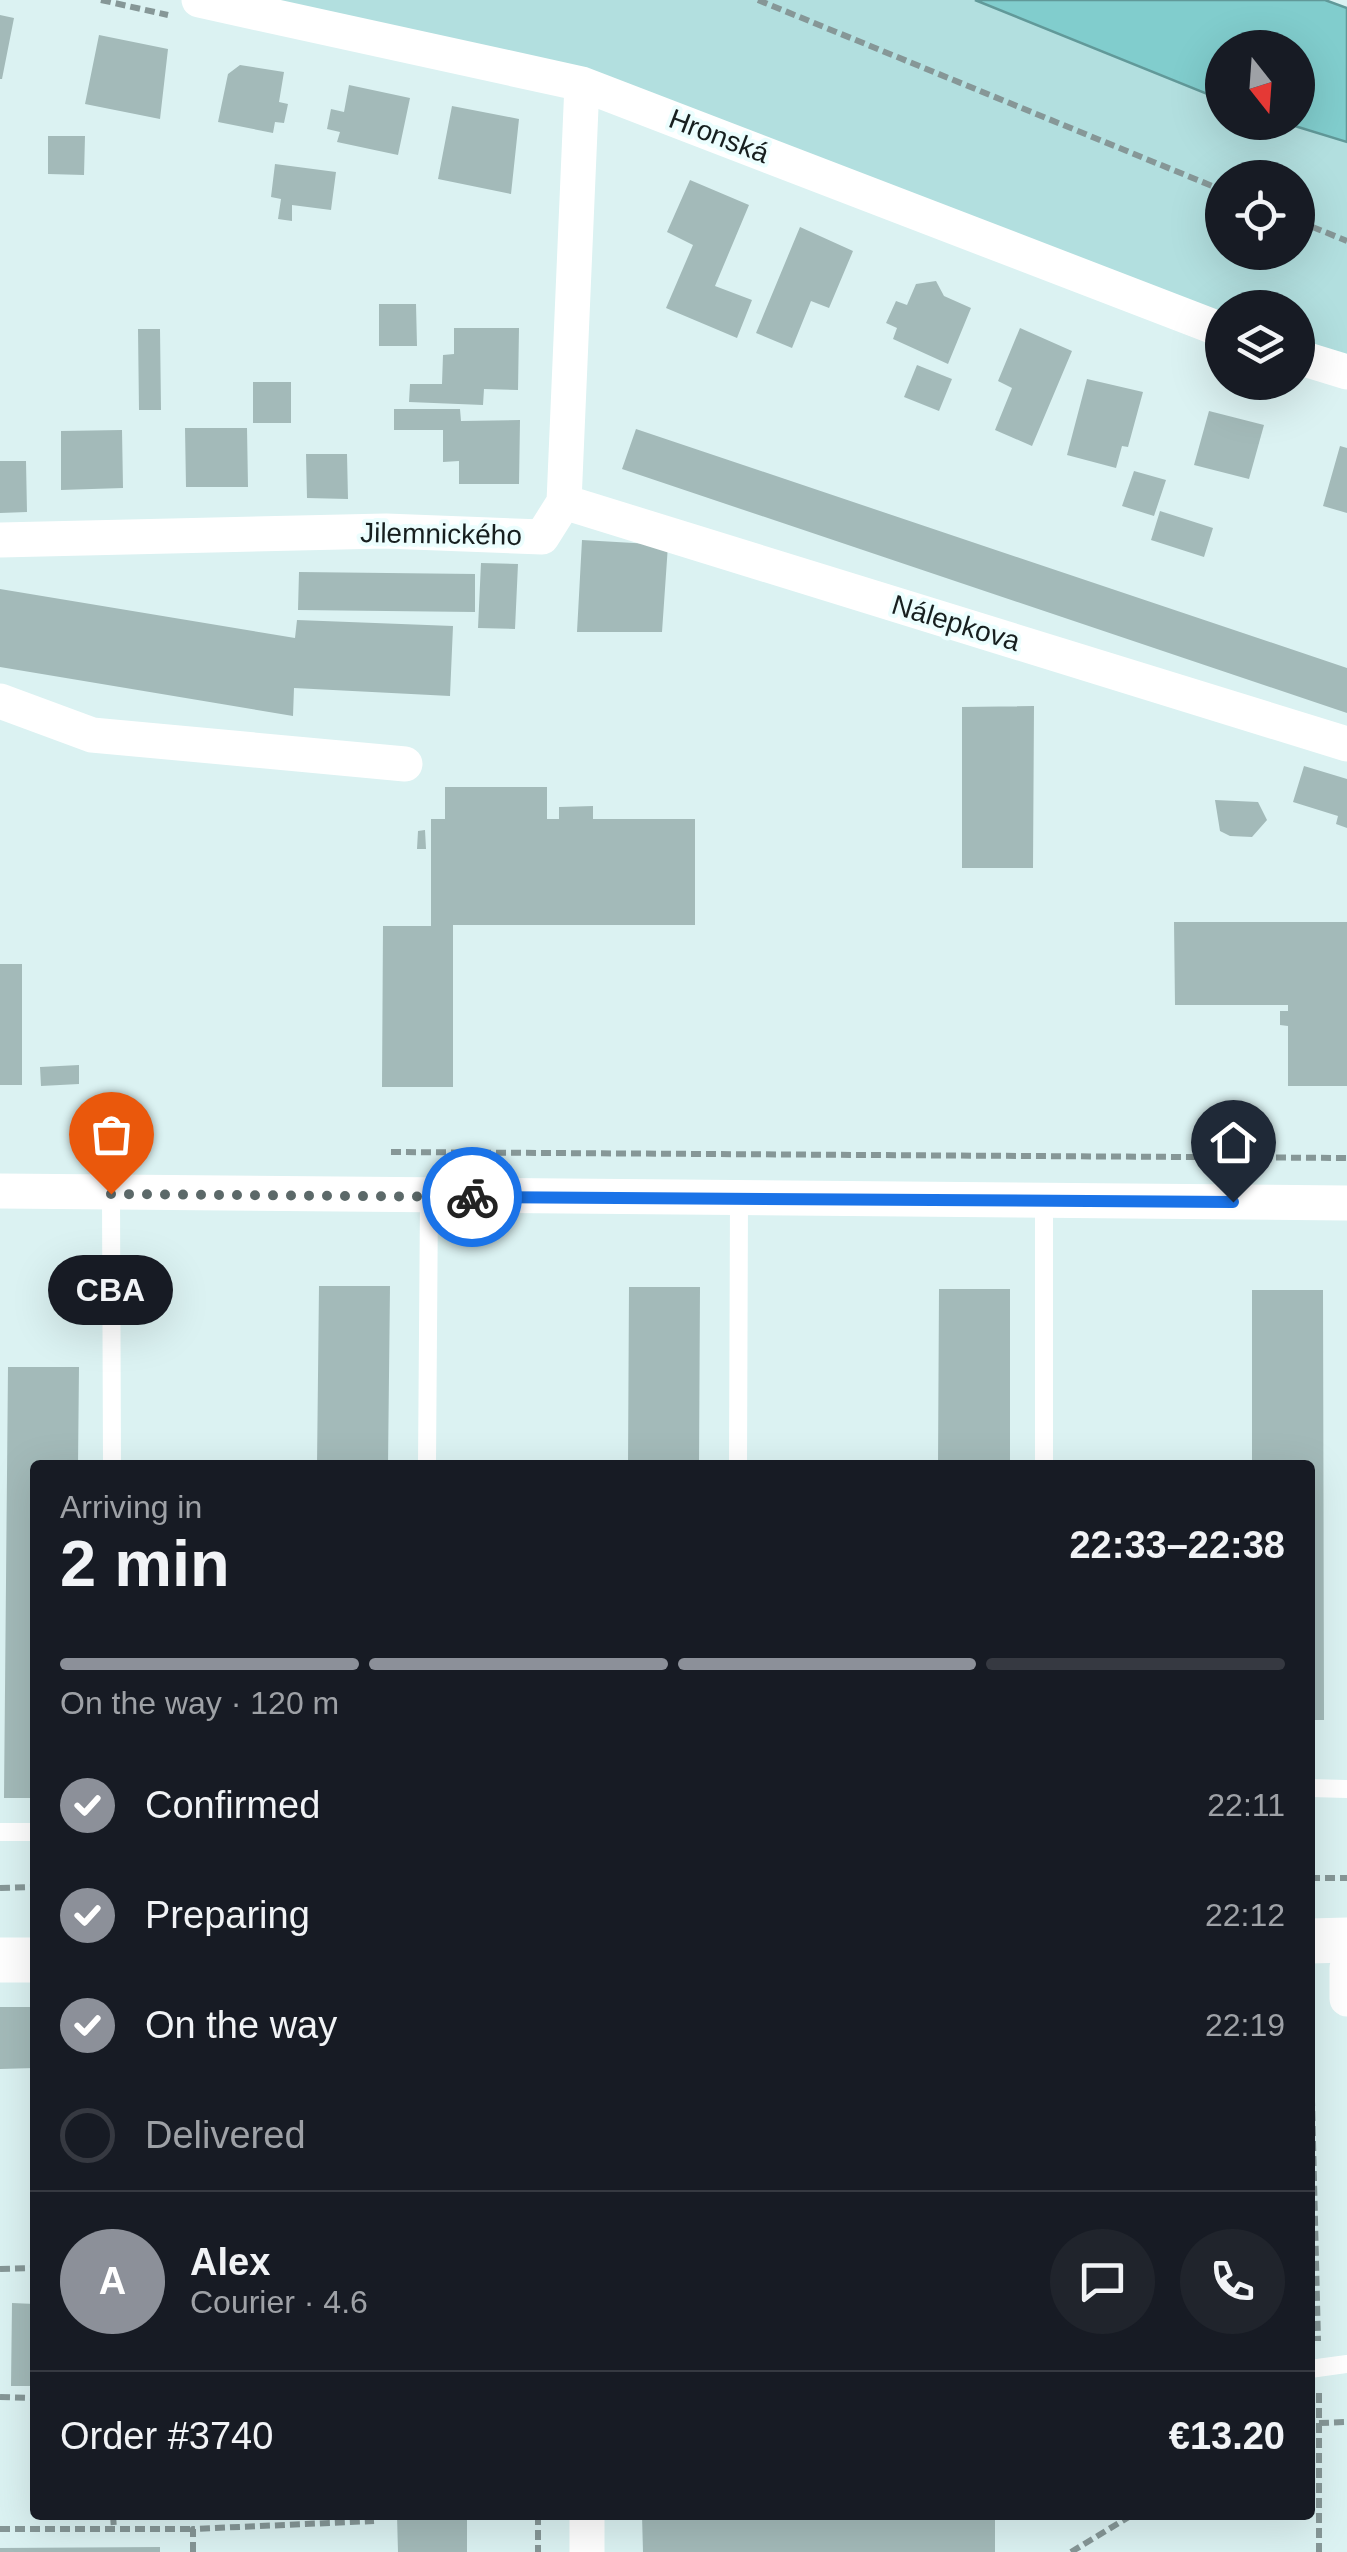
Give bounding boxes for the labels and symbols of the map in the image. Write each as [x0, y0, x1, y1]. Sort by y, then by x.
north arrow [1205, 30, 1315, 140]
street label: Hronská [665, 103, 774, 169]
street label: Jilemnického [360, 517, 522, 551]
street label: Nálepkova [888, 589, 1024, 657]
pin [69, 1092, 154, 1195]
pin [1191, 1100, 1276, 1203]
courier [422, 1147, 522, 1247]
callout: CBA [48, 1254, 174, 1324]

